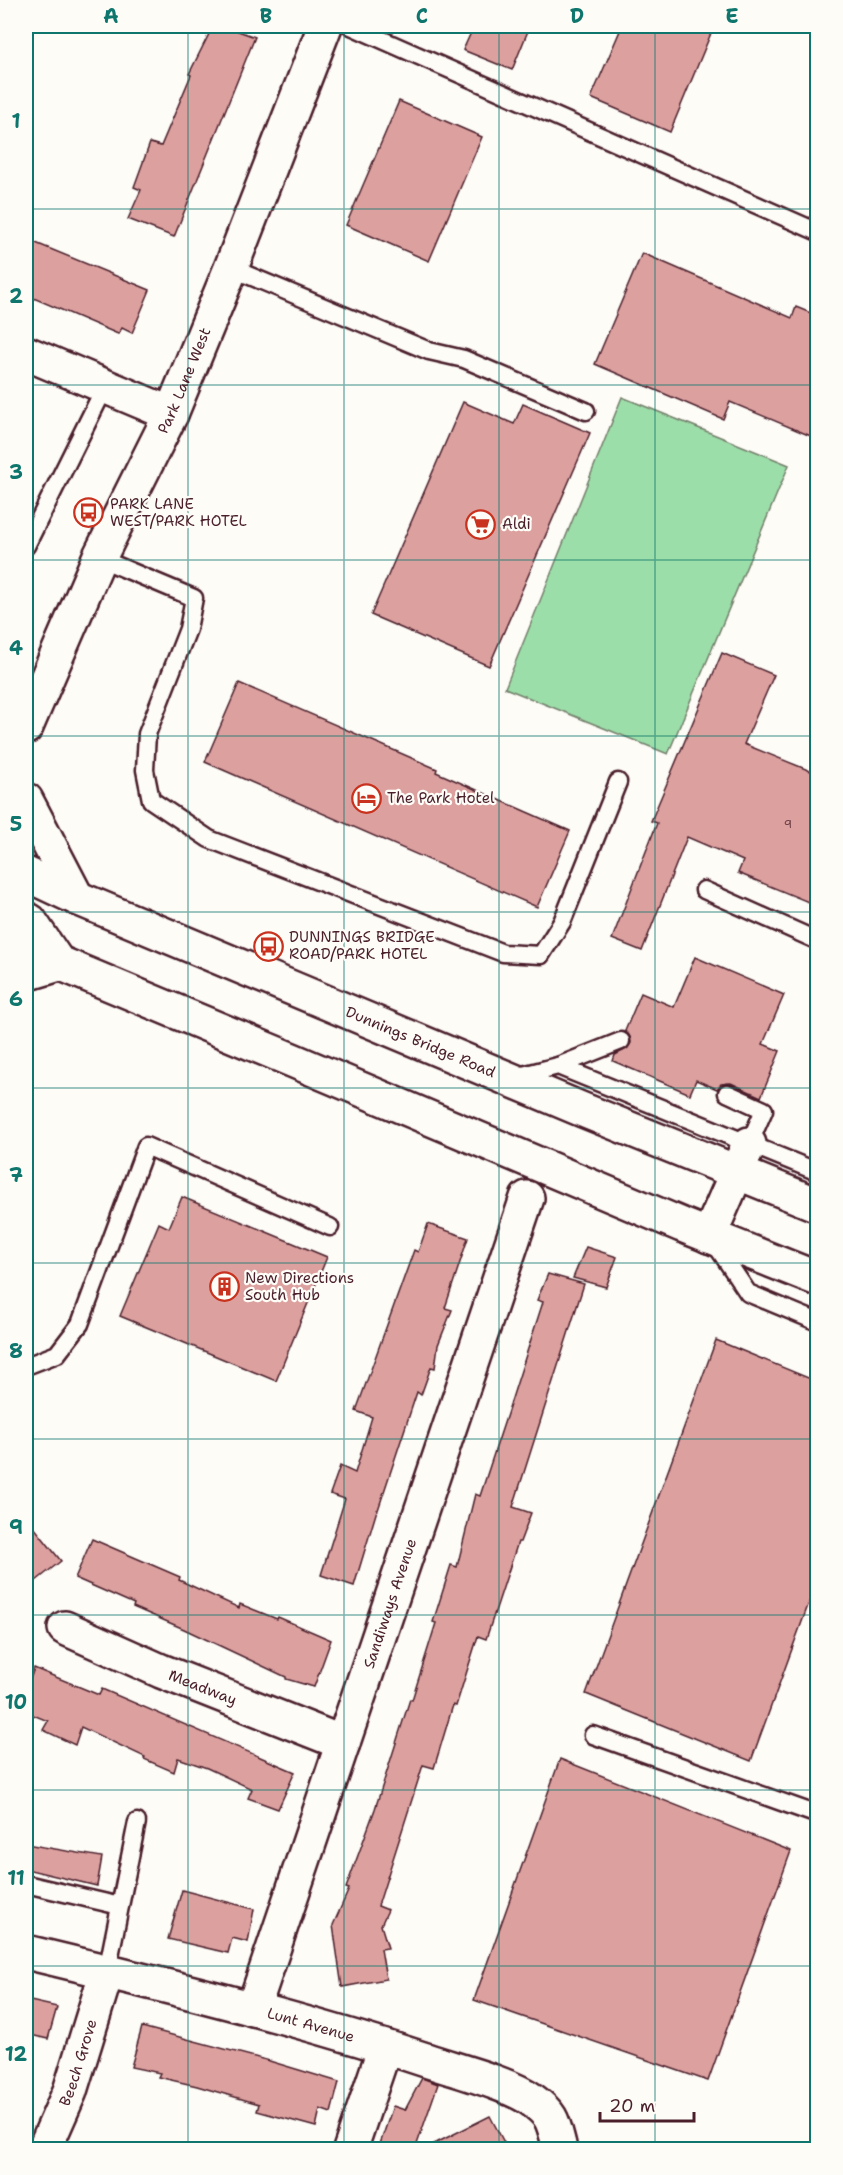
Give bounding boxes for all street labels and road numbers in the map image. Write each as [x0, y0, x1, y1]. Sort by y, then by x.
street label: Park Lane West [153, 325, 215, 437]
street label: Dunnings Bridge Road [343, 1002, 499, 1082]
street label: Sandiways Avenue [359, 1536, 421, 1671]
street label: Meadway [166, 1665, 240, 1710]
street label: Lunt Avenue [265, 2003, 357, 2047]
street label: Beech Grove [55, 2017, 102, 2109]

